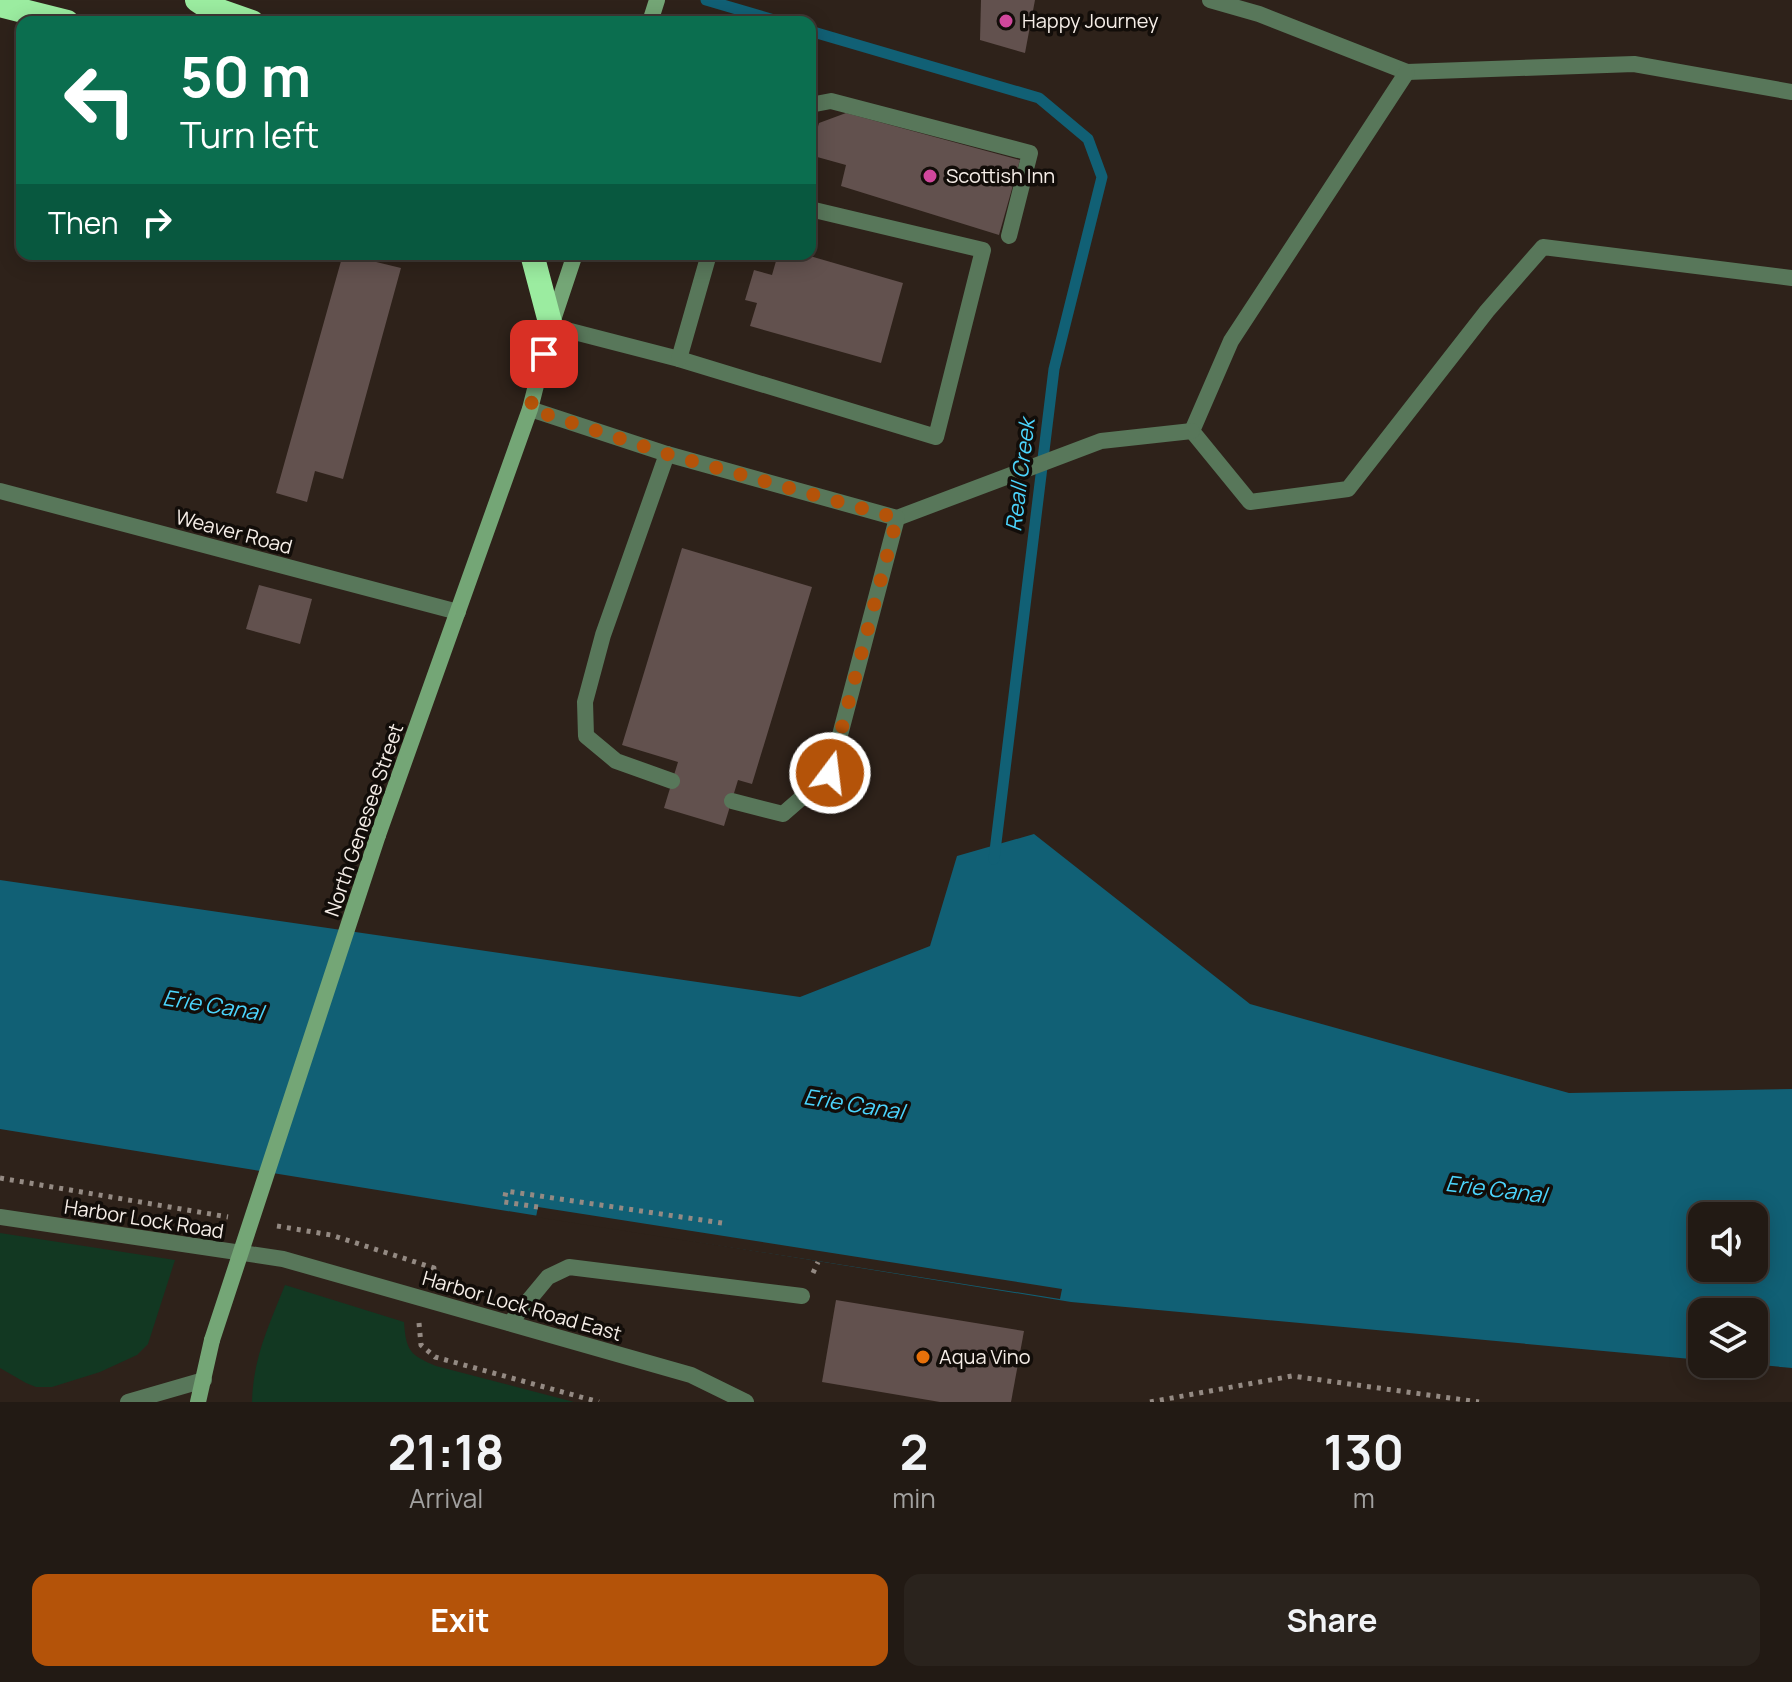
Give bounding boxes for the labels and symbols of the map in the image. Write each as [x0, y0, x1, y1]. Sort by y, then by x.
place label: Happy Journey [1022, 7, 1159, 34]
marker: Happy Journey [997, 12, 1015, 30]
place label: Scottish Inn [946, 162, 1055, 189]
marker: Scottish Inn [921, 167, 939, 185]
pin [510, 320, 578, 388]
water label: Reall Creek [998, 414, 1042, 533]
street label: Weaver Road [173, 503, 295, 560]
street label: North Genesee Street [318, 720, 409, 920]
position arrow [788, 731, 872, 815]
water label: Erie Canal [161, 982, 268, 1028]
water label: Erie Canal [802, 1081, 909, 1127]
water label: Erie Canal [1444, 1168, 1551, 1210]
street label: Harbor Lock Road [62, 1193, 226, 1244]
street label: Harbor Lock Road East [419, 1264, 625, 1347]
place label: Aqua Vino [939, 1343, 1031, 1370]
marker: Aqua Vino [914, 1348, 932, 1366]

